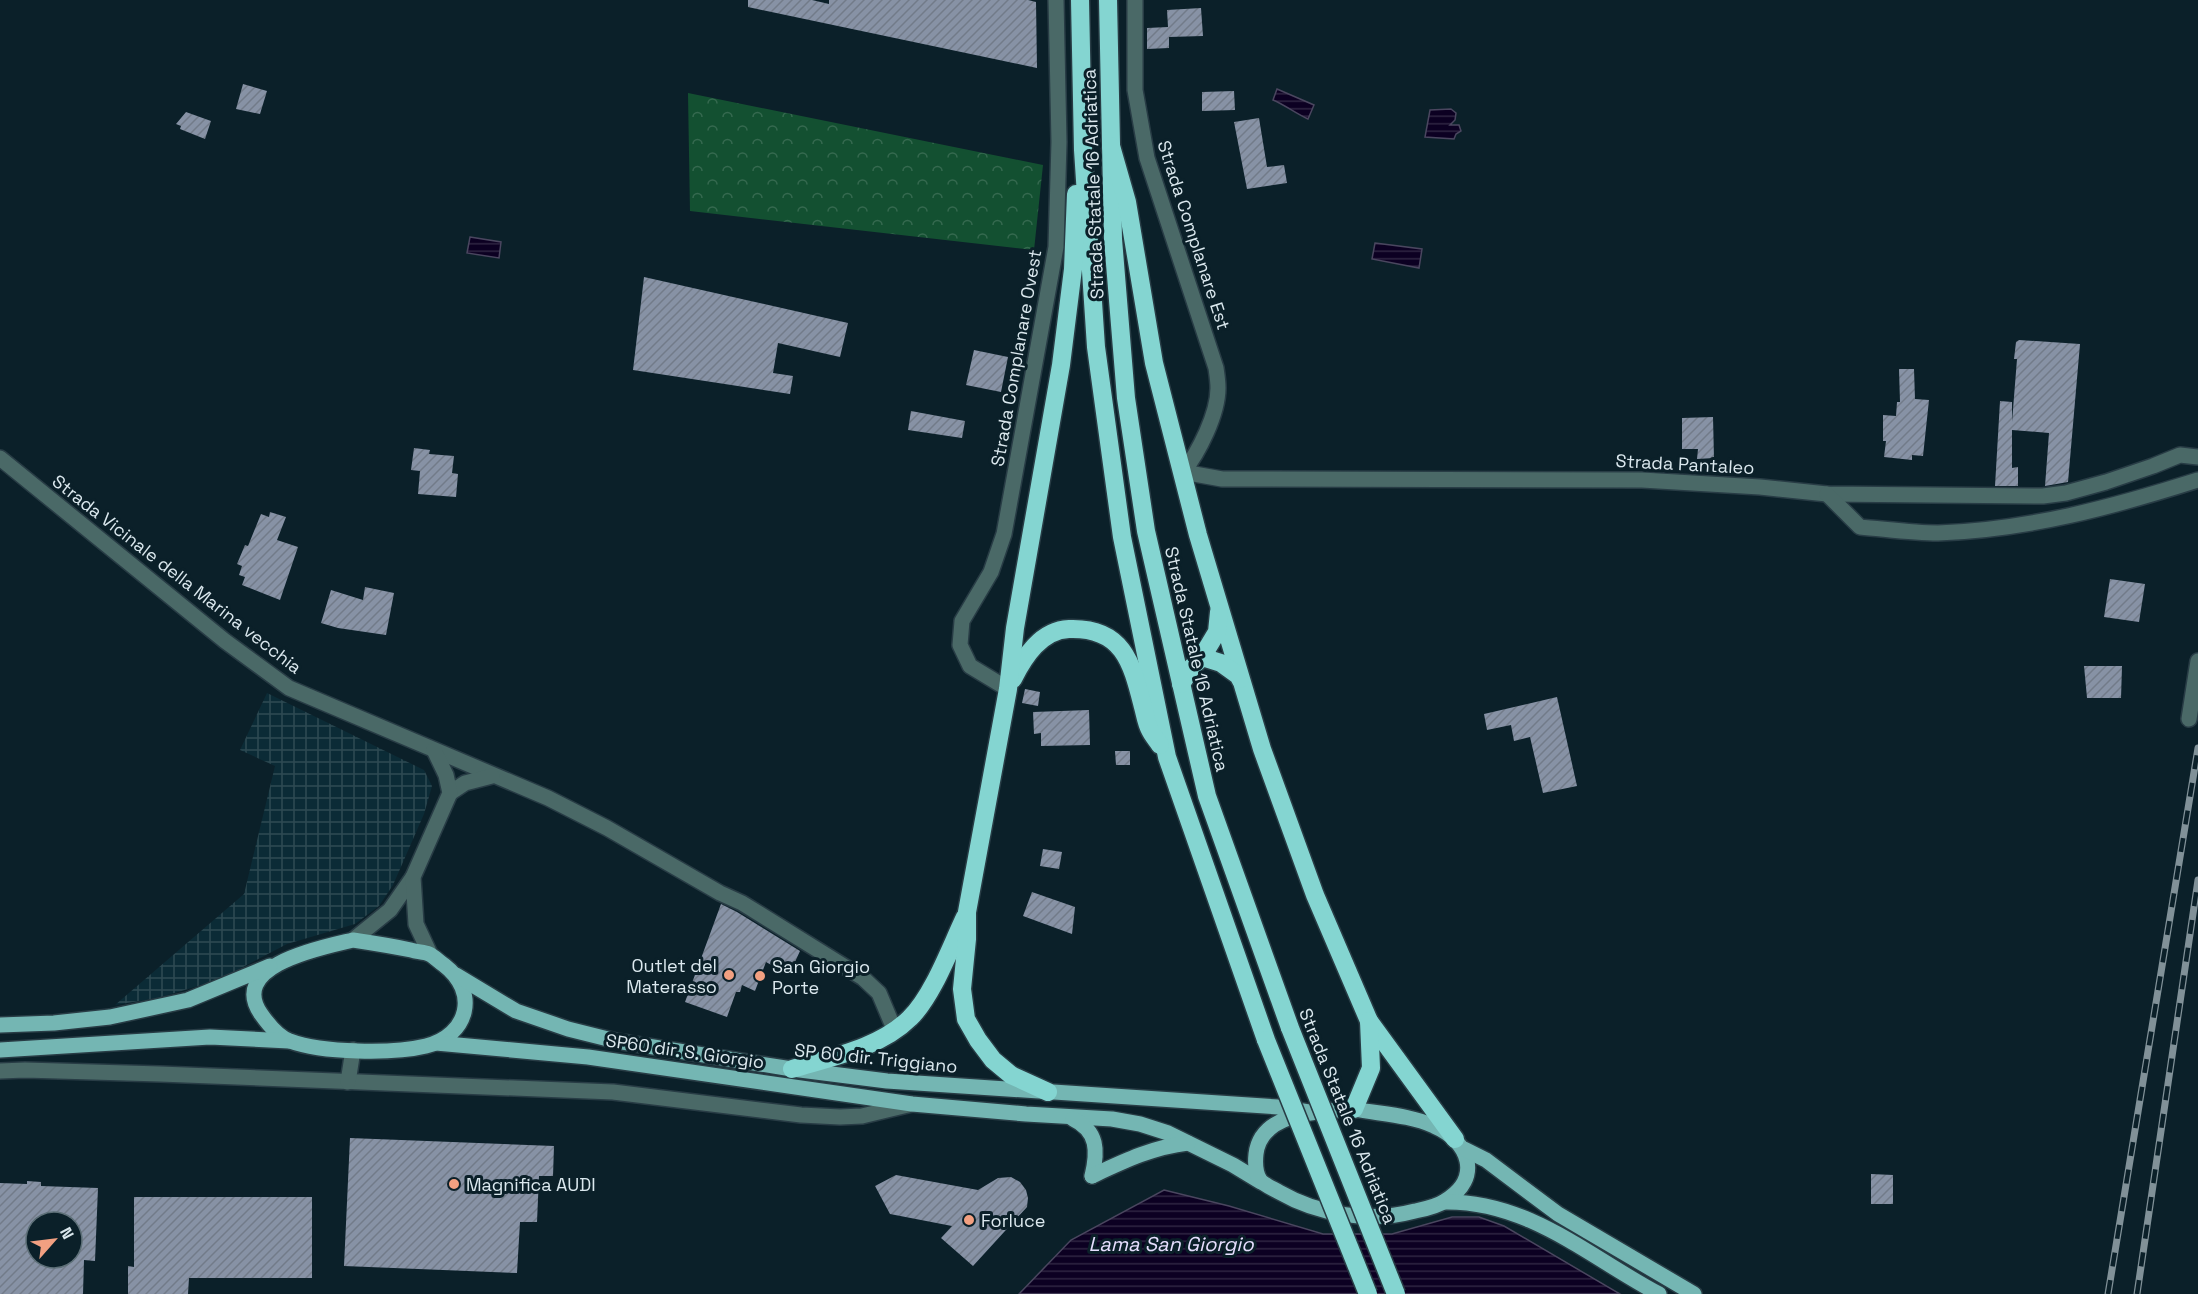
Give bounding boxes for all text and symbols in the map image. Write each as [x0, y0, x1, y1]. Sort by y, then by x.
street label: Strada Statale 16 Adriatica [1077, 68, 1109, 300]
street label: Strada Complanare Est [1152, 137, 1236, 333]
street label: Strada Complanare Ovest [986, 248, 1046, 468]
street label: Strada Pantaleo [1615, 449, 1755, 479]
street label: Strada Vicinale della Marina vecchia [48, 469, 306, 679]
street label: Strada Statale 16 Adriatica [1160, 544, 1234, 774]
place label: Outlet del Materasso [626, 954, 717, 998]
place label: San Giorgio Porte [772, 955, 870, 999]
marker: Outlet del Materasso [722, 968, 736, 982]
marker: San Giorgio Porte [753, 969, 767, 983]
street label: Strada Statale 16 Adriatica [1294, 1005, 1402, 1227]
street label: SP60 dir. S. Giorgio [604, 1028, 766, 1074]
street label: SP 60 dir. Triggiano [793, 1038, 959, 1078]
place label: Magnifica AUDI [466, 1173, 596, 1196]
marker: Magnifica AUDI [447, 1177, 461, 1191]
place label: Forluce [981, 1209, 1045, 1232]
north arrow [24, 1210, 84, 1270]
marker: Forluce [962, 1213, 976, 1227]
text: N [55, 1224, 79, 1243]
water label: Lama San Giorgio [1088, 1231, 1254, 1257]

